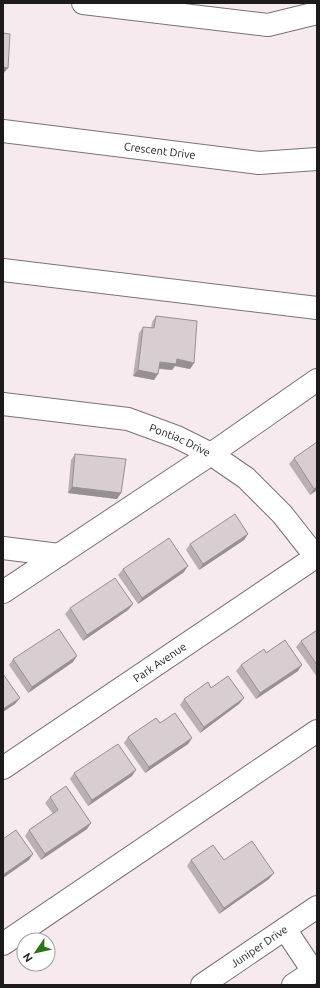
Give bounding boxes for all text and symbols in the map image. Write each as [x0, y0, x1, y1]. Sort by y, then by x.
street label: Crescent Drive [123, 140, 196, 161]
street label: Pontiac Drive [148, 421, 212, 459]
street label: Park Avenue [131, 640, 188, 684]
street label: Juniper Drive [228, 923, 290, 970]
north arrow [16, 932, 56, 972]
text: N [20, 951, 35, 964]

